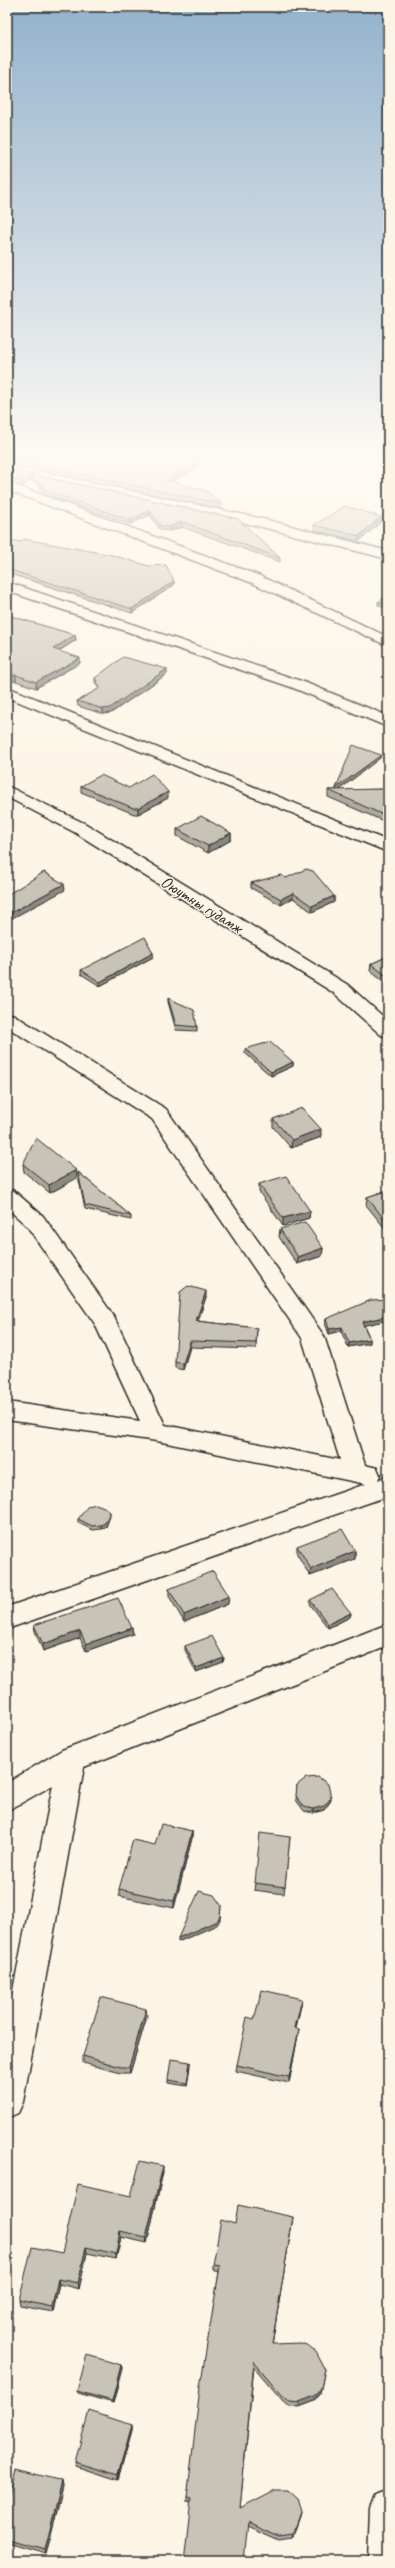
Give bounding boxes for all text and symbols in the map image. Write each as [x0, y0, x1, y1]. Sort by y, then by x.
street label: Оюутны гудамж [157, 871, 248, 939]

